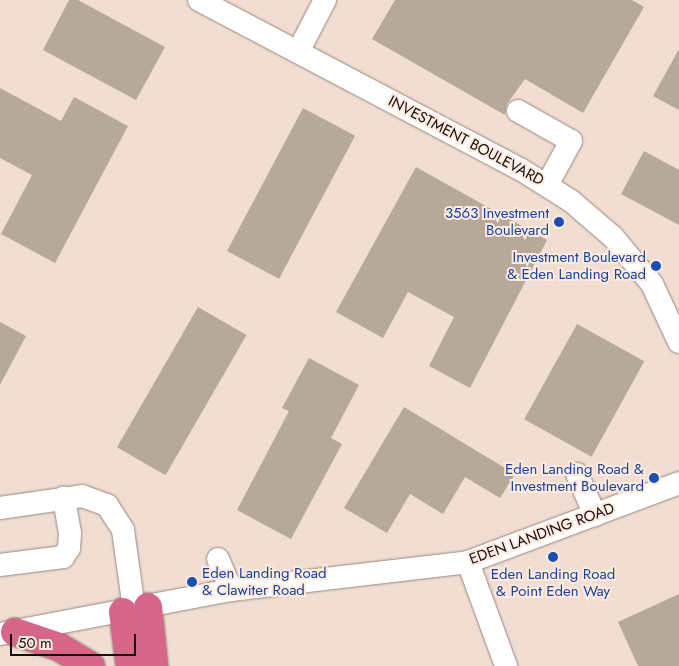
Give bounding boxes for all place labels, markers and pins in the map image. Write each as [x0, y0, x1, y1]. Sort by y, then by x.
place label: 3563 Investment Boulevard [445, 204, 549, 239]
marker: 3563 Investment Boulevard [553, 216, 565, 228]
place label: Investment Boulevard & Eden Landing Road [507, 248, 646, 283]
marker: Investment Boulevard & Eden Landing Road [650, 260, 662, 272]
place label: Eden Landing Road & Investment Boulevard [505, 460, 644, 495]
marker: Eden Landing Road & Investment Boulevard [648, 472, 660, 484]
marker: Eden Landing Road & Point Eden Way [547, 551, 559, 563]
place label: Eden Landing Road & Clawiter Road [202, 564, 326, 599]
place label: Eden Landing Road & Point Eden Way [491, 565, 615, 600]
marker: Eden Landing Road & Clawiter Road [186, 576, 198, 588]

